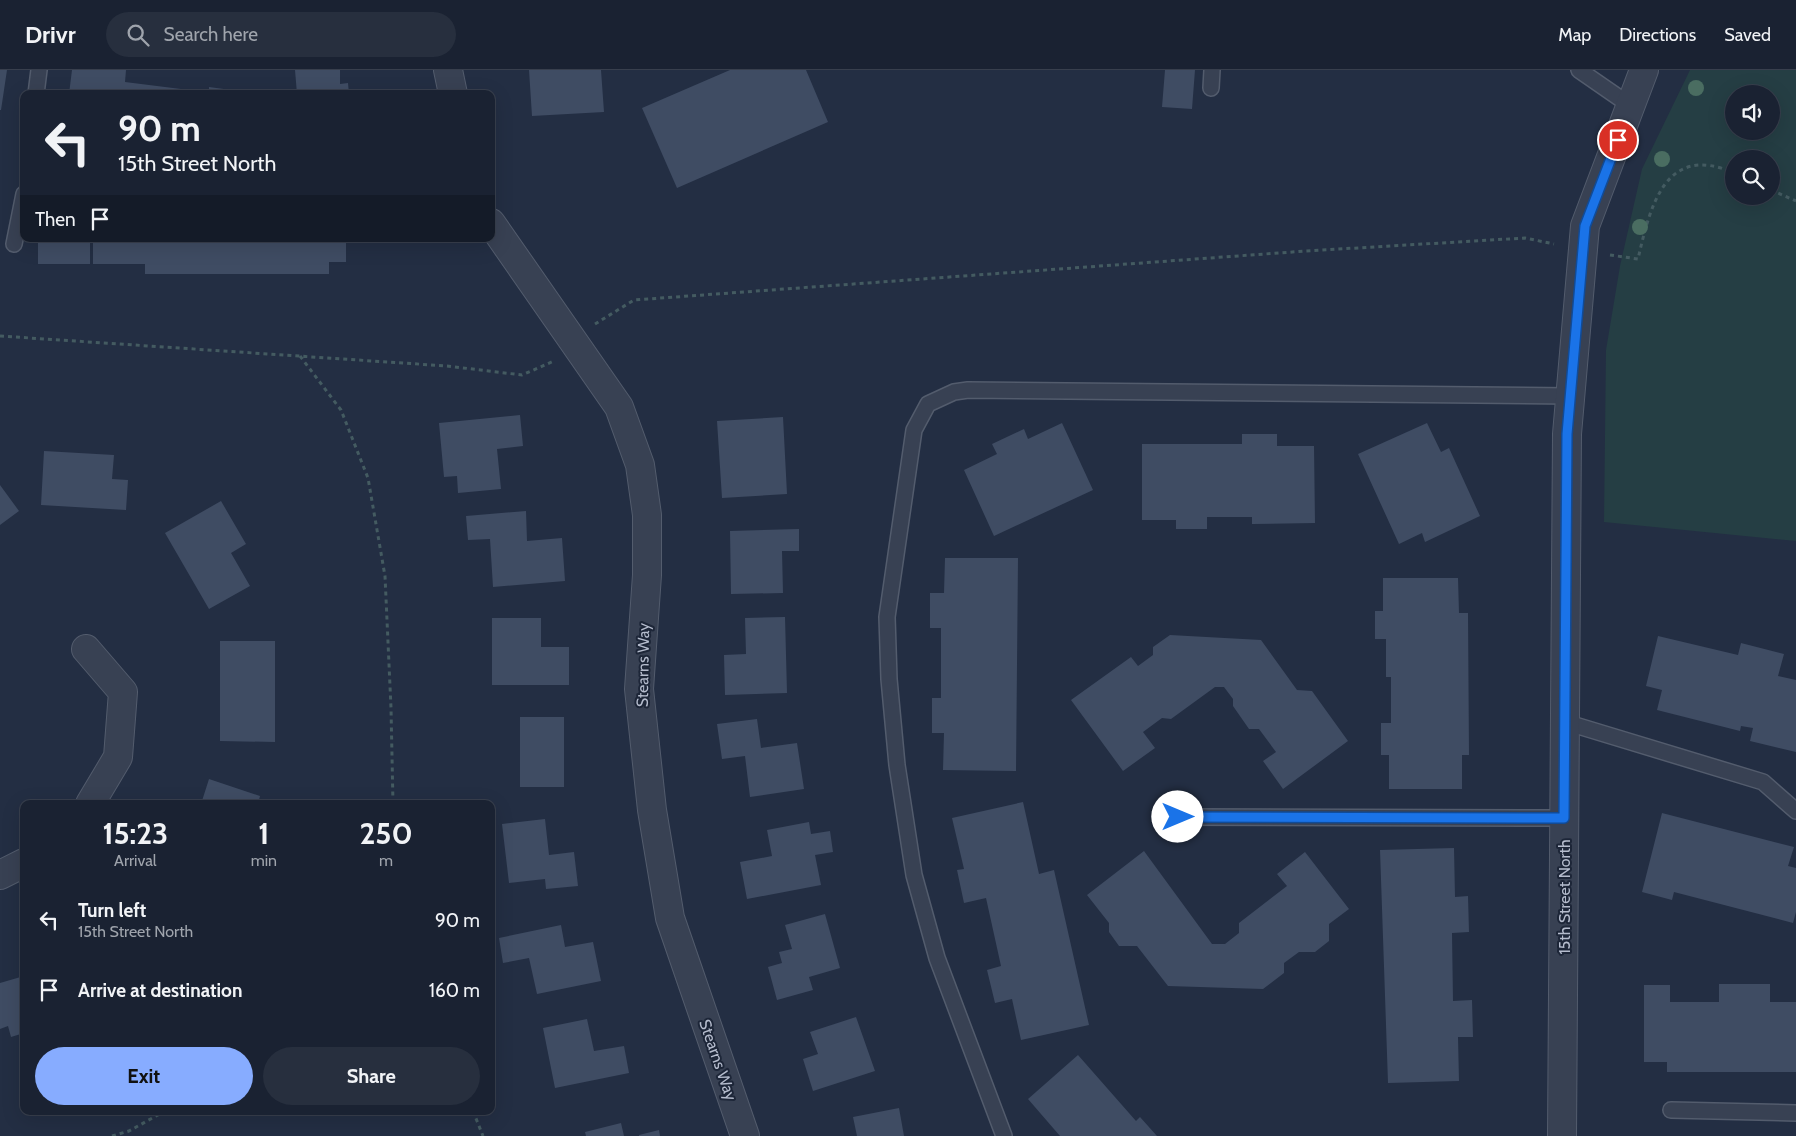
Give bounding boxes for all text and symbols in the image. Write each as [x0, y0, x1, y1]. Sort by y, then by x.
search box [106, 12, 456, 57]
text: Drivr [25, 20, 76, 49]
icon: search [124, 21, 152, 49]
text: Search here [164, 23, 258, 46]
text: Map [1558, 24, 1591, 46]
text: Directions [1619, 24, 1696, 46]
text: Saved [1724, 24, 1771, 46]
map controls [1725, 85, 1780, 205]
button: sound [1725, 85, 1780, 140]
text: 90 m [118, 107, 201, 150]
icon: left [35, 110, 100, 175]
pin [1597, 119, 1639, 161]
icon: arrive [1604, 126, 1632, 154]
text: 15th Street North [118, 150, 276, 177]
button: search [1725, 150, 1780, 205]
icon: arrive [86, 205, 114, 233]
text: Then [35, 208, 76, 231]
street label: Stearns Way [633, 623, 653, 707]
position arrow [1151, 790, 1203, 842]
text: 15:23 [102, 815, 168, 852]
text: 1 [258, 815, 269, 852]
text: 250 [359, 815, 413, 852]
street label: 15th Street North [1555, 839, 1574, 955]
text: Arrival [114, 851, 157, 870]
text: min [251, 851, 277, 870]
text: m [379, 851, 393, 870]
text: Turn left [78, 899, 146, 922]
icon: left [35, 906, 63, 934]
text: 90 m [435, 909, 480, 932]
text: 15th Street North [78, 922, 193, 941]
icon: arrive [35, 976, 63, 1004]
text: Arrive at destination [78, 979, 242, 1002]
text: 160 m [429, 979, 480, 1002]
street label: Stearns Way [695, 1017, 741, 1103]
button: Exit [35, 1047, 253, 1105]
button: Share [263, 1047, 480, 1105]

